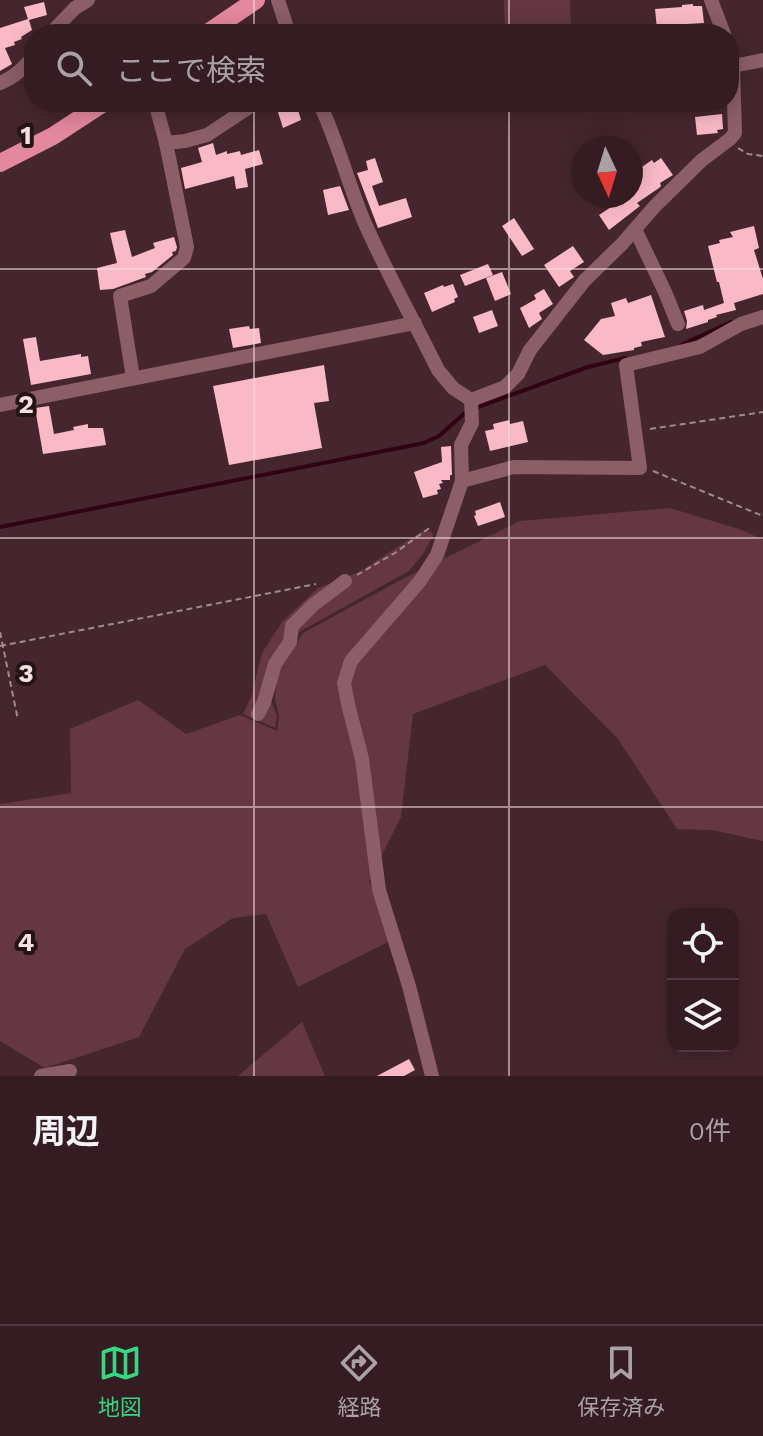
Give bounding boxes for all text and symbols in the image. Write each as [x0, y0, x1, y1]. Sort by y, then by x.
search box [24, 24, 739, 112]
icon: search [52, 46, 96, 90]
text: ここで検索 [116, 53, 266, 88]
text: 1 [20, 120, 32, 150]
north arrow [571, 136, 643, 208]
text: 2 [18, 389, 34, 419]
text: 3 [18, 658, 34, 688]
map controls [667, 908, 739, 1052]
button: locate [667, 908, 739, 980]
text: 4 [18, 927, 35, 957]
button: layers [667, 980, 739, 1052]
text: 周辺 [32, 1111, 100, 1151]
text: 0件 [689, 1116, 731, 1146]
tab: 地図 [98, 1341, 142, 1421]
tab: 経路 [337, 1341, 381, 1421]
tab: 保存済み [577, 1341, 665, 1421]

